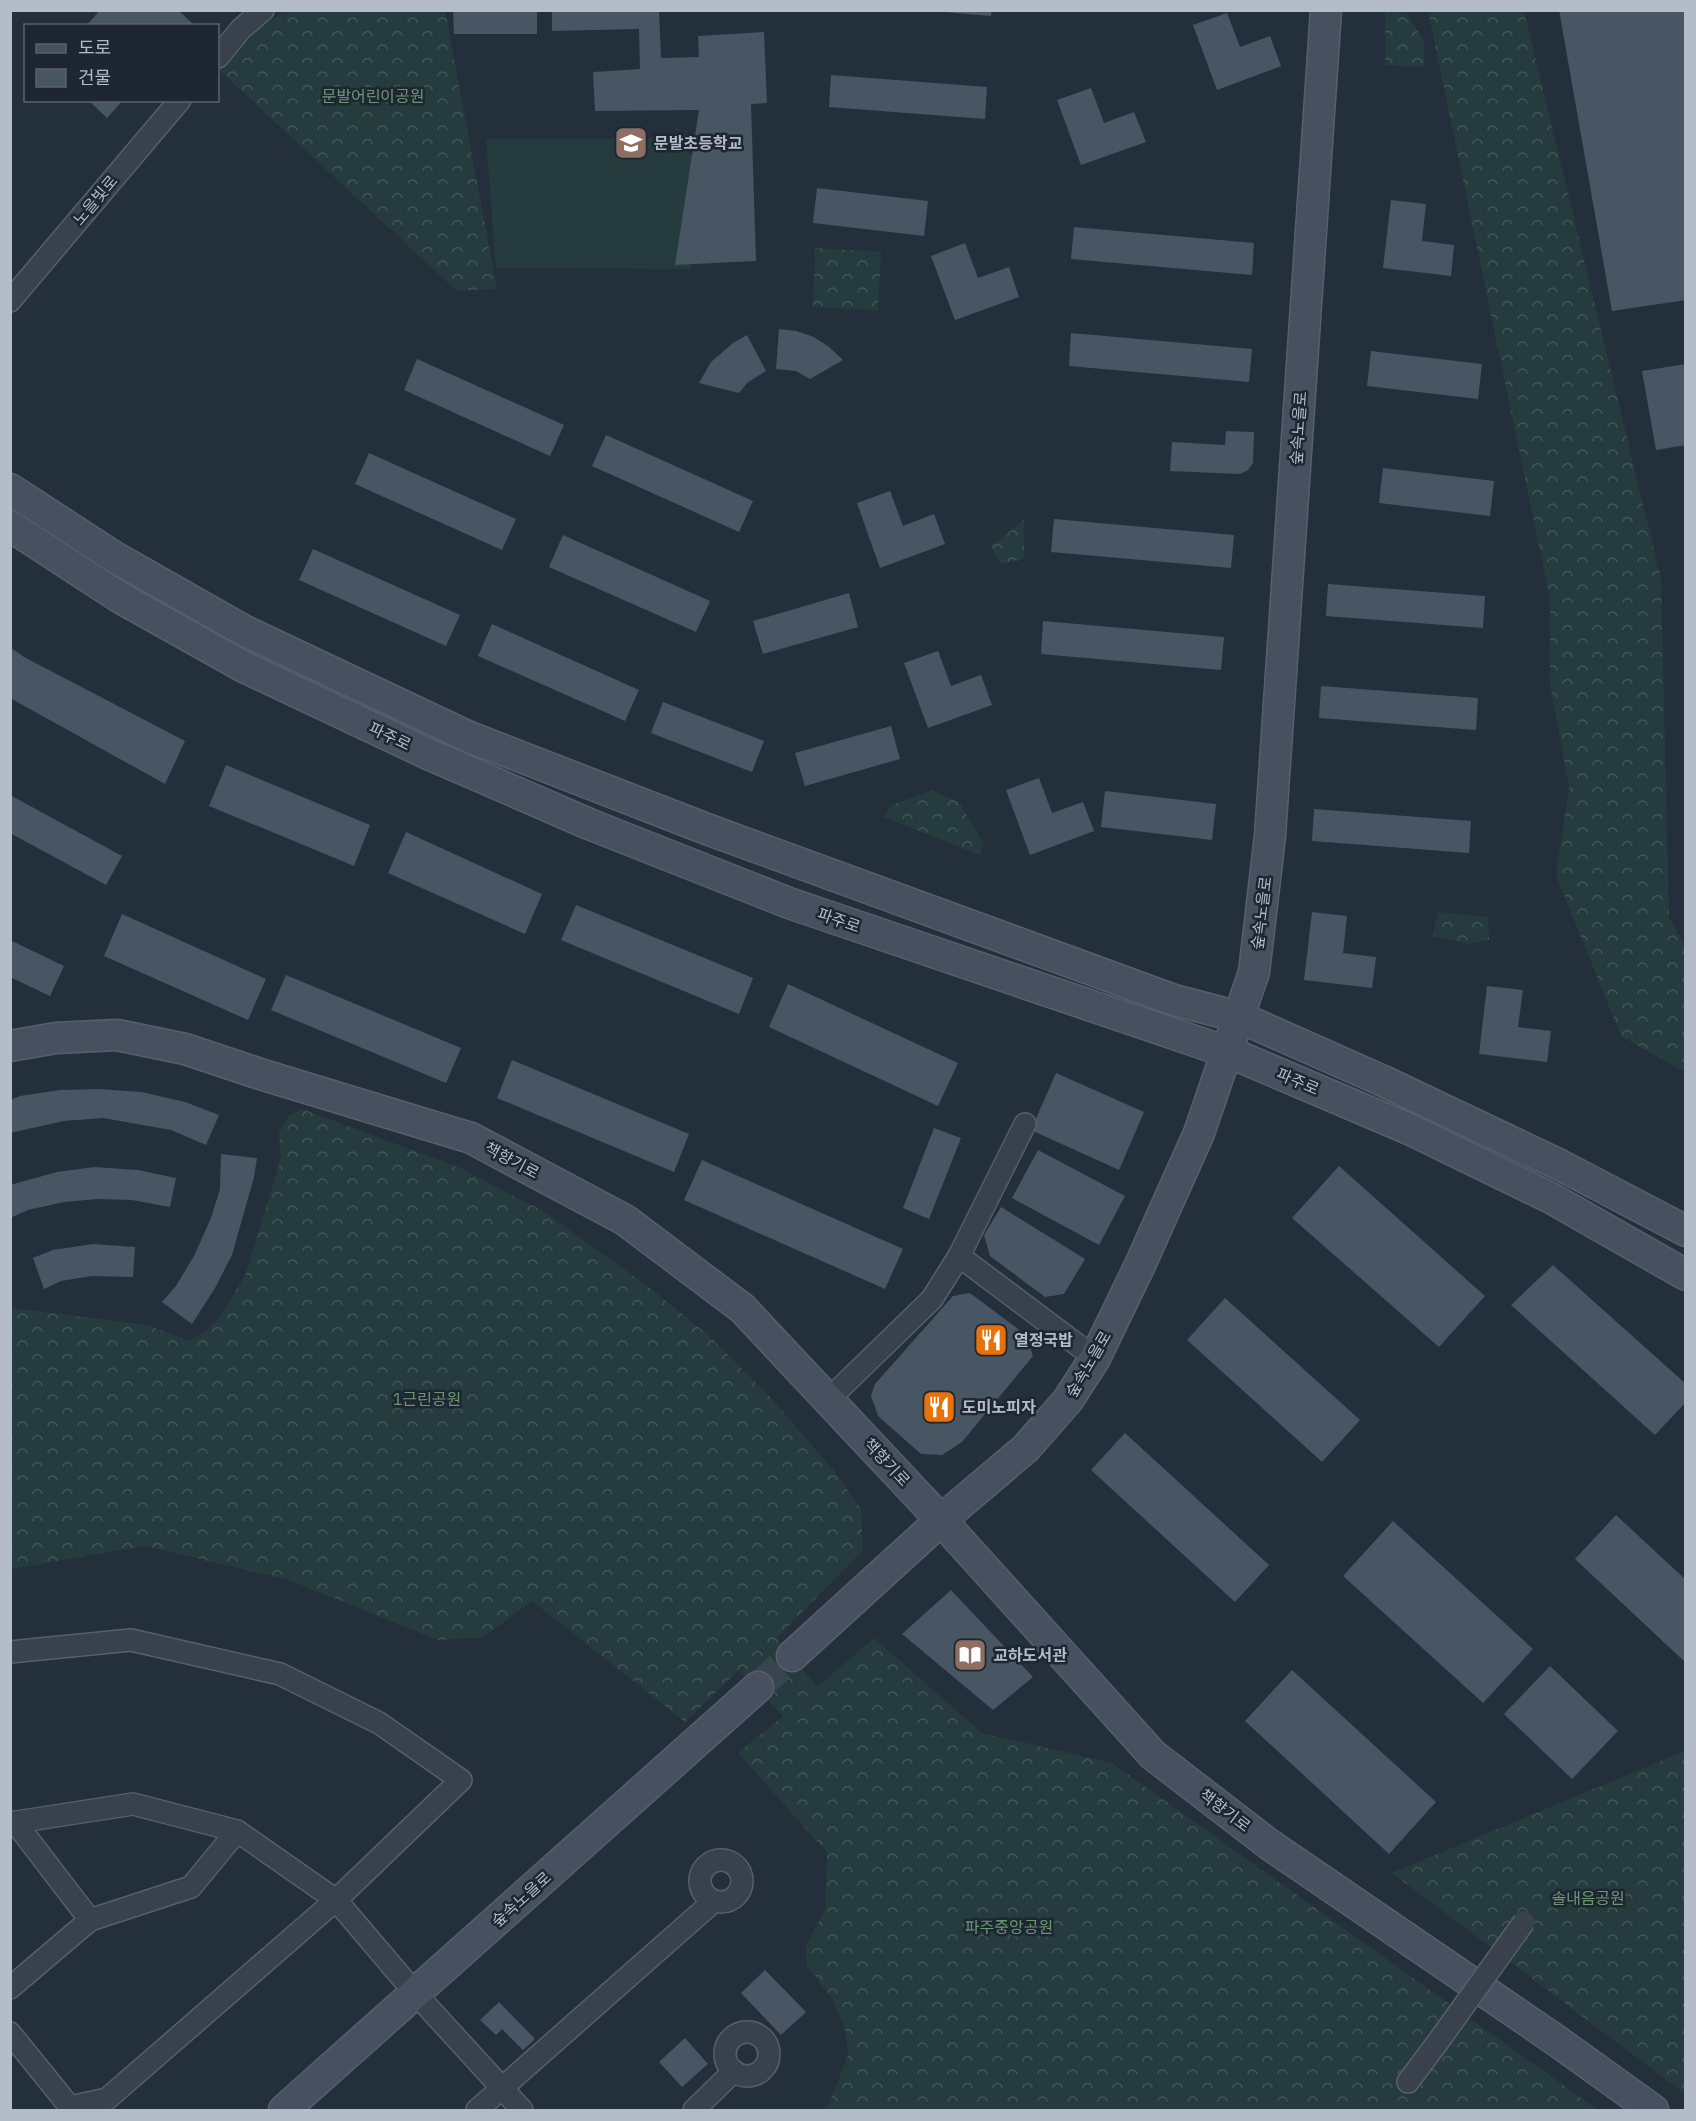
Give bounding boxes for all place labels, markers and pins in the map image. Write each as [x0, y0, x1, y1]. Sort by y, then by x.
school or university icon: 문발초등학교 [613, 125, 649, 161]
place label: 문발초등학교 [654, 133, 743, 153]
restaurant icon: 열정국밥 [973, 1322, 1009, 1358]
place label: 열정국밥 [1014, 1330, 1073, 1350]
restaurant icon: 도미노피자 [921, 1389, 957, 1425]
place label: 도미노피자 [962, 1397, 1036, 1417]
library icon: 교하도서관 [952, 1637, 988, 1673]
place label: 교하도서관 [993, 1645, 1067, 1665]

